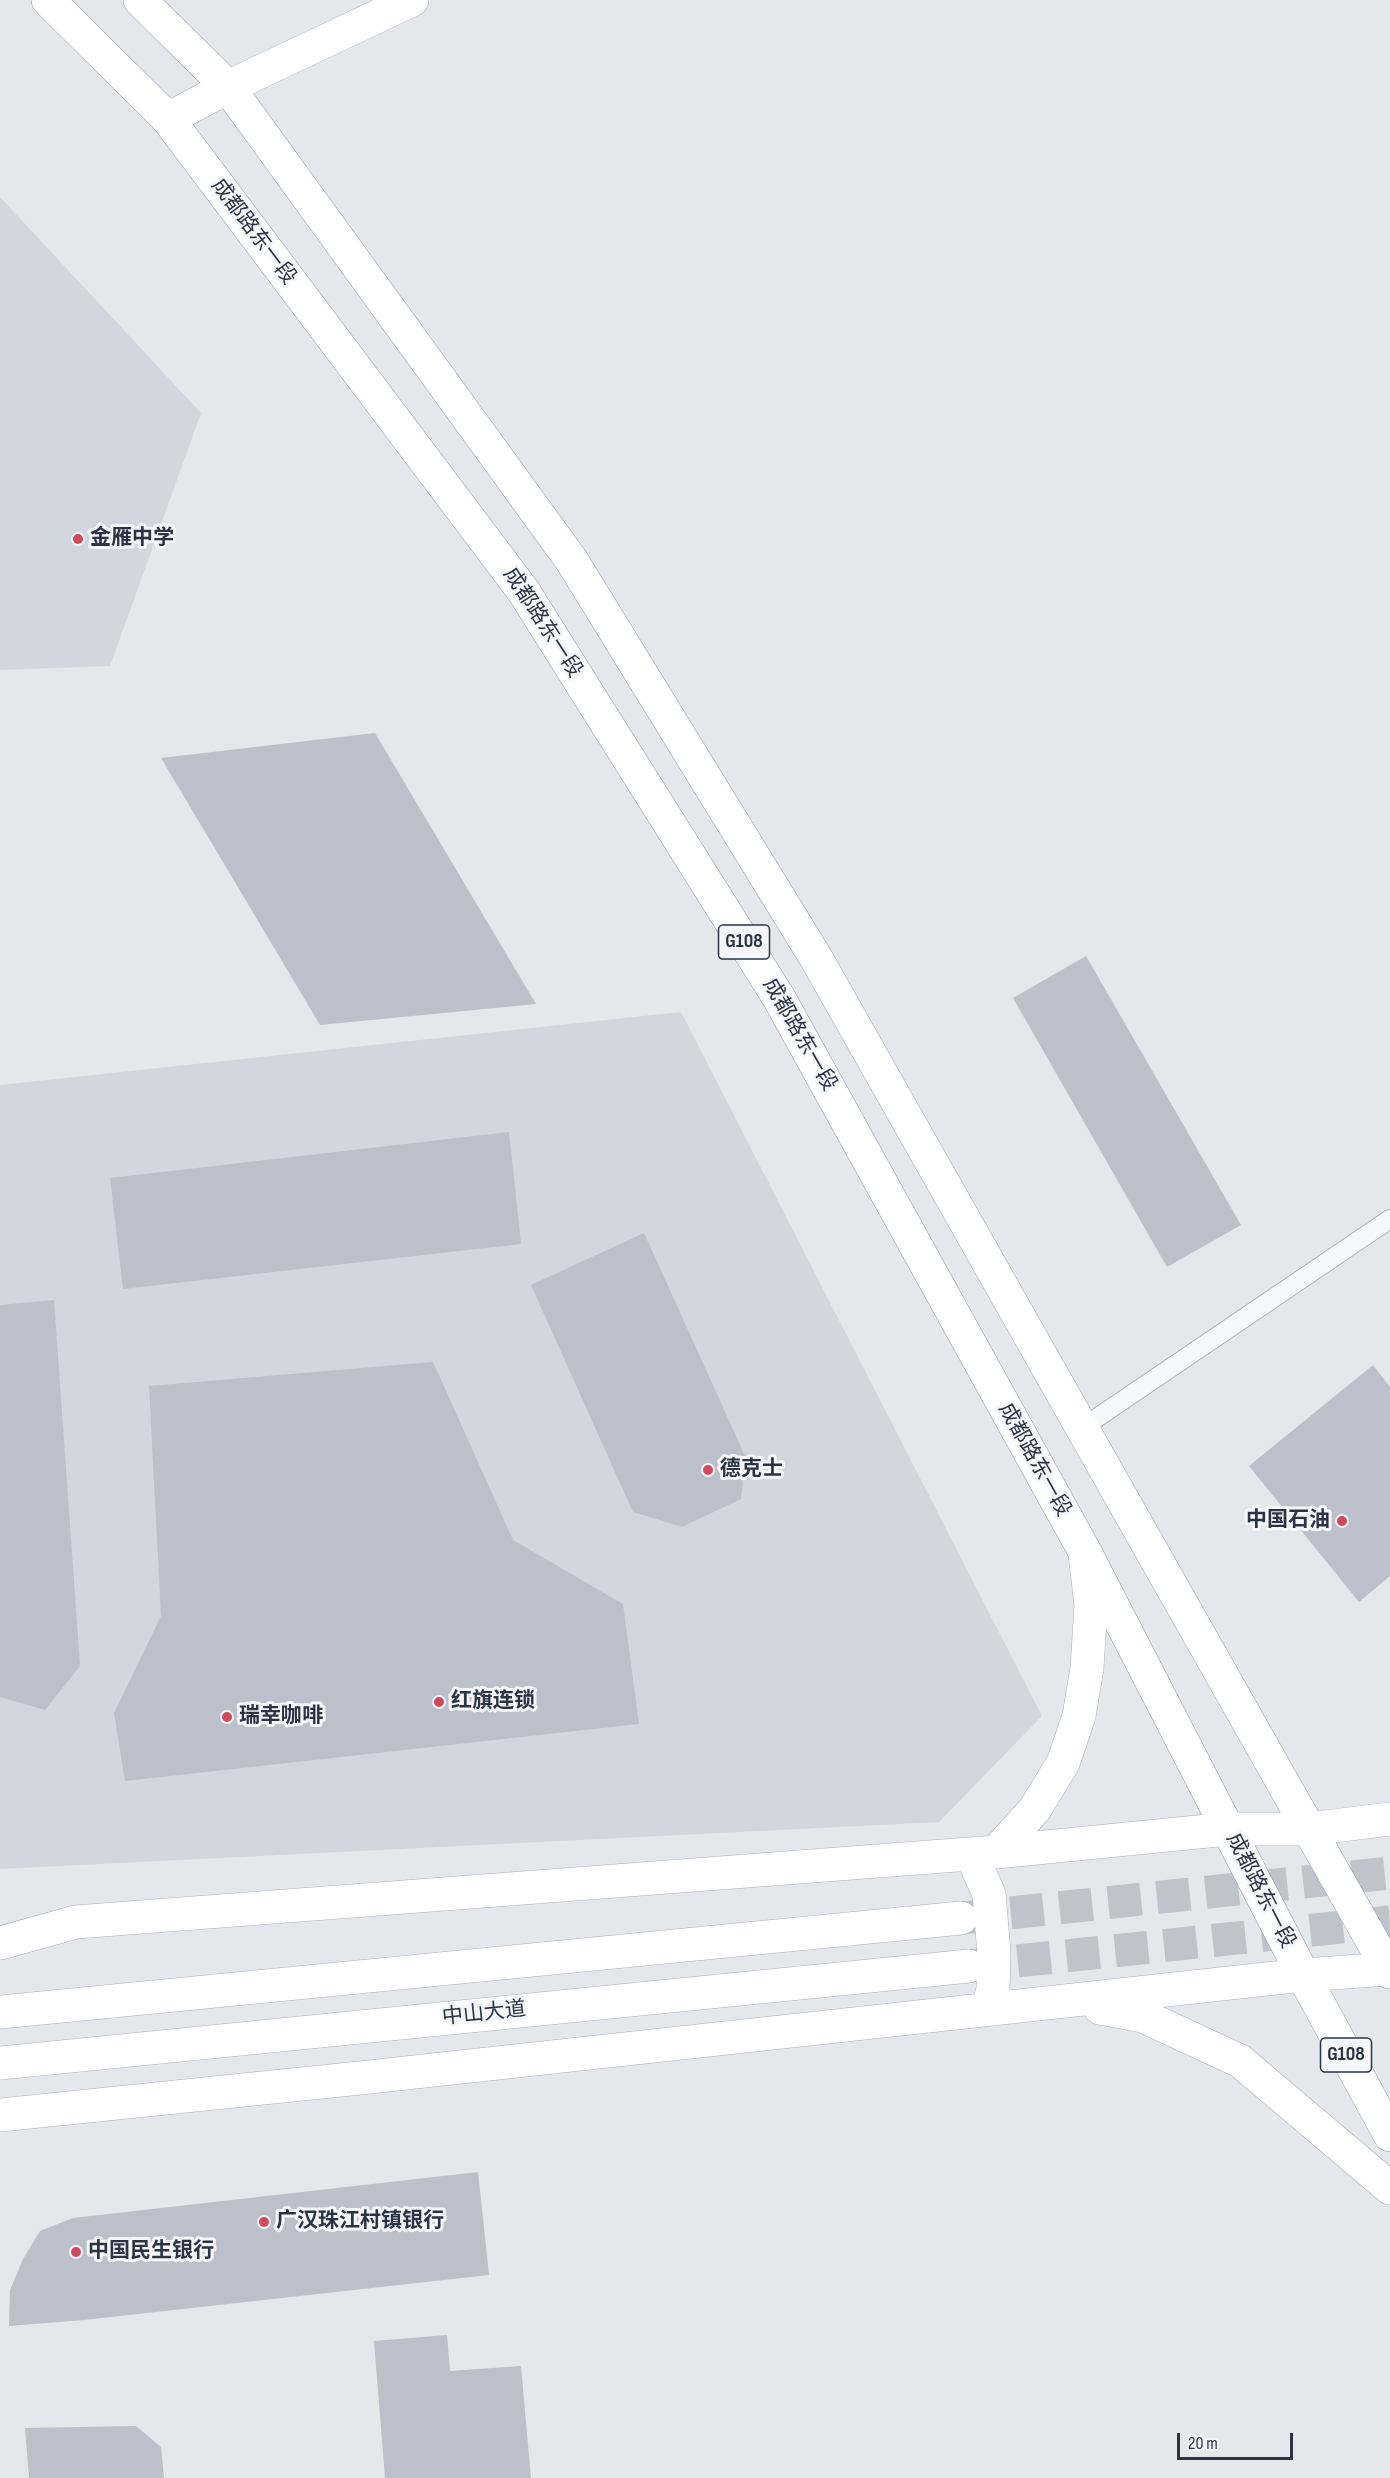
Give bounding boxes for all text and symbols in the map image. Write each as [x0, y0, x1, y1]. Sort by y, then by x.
street label: 成都路东一段 [205, 174, 301, 290]
place label: 金雁中学 [90, 526, 174, 552]
marker: 金雁中学 [71, 532, 85, 546]
street label: 成都路东一段 [497, 563, 587, 683]
road number: G108 [718, 925, 770, 959]
street label: 成都路东一段 [757, 974, 841, 1096]
street label: 成都路东一段 [992, 1399, 1076, 1521]
place label: 德克士 [720, 1457, 783, 1483]
marker: 德克士 [701, 1463, 715, 1477]
place label: 中国石油 [1246, 1508, 1330, 1534]
marker: 中国石油 [1335, 1514, 1349, 1528]
place label: 红旗连锁 [451, 1689, 535, 1715]
marker: 红旗连锁 [432, 1695, 446, 1709]
place label: 瑞幸咖啡 [239, 1704, 323, 1730]
marker: 瑞幸咖啡 [220, 1710, 234, 1724]
street label: 成都路东一段 [1220, 1829, 1300, 1953]
street label: 中山大道 [441, 1997, 527, 2031]
road number: G108 [1320, 2038, 1372, 2072]
place label: 广汉珠江村镇银行 [276, 2209, 444, 2235]
marker: 广汉珠江村镇银行 [257, 2215, 271, 2229]
place label: 中国民生银行 [88, 2239, 214, 2265]
marker: 中国民生银行 [69, 2245, 83, 2259]
scale bar [1180, 2421, 1296, 2459]
text: 20 m [1188, 2433, 1218, 2454]

